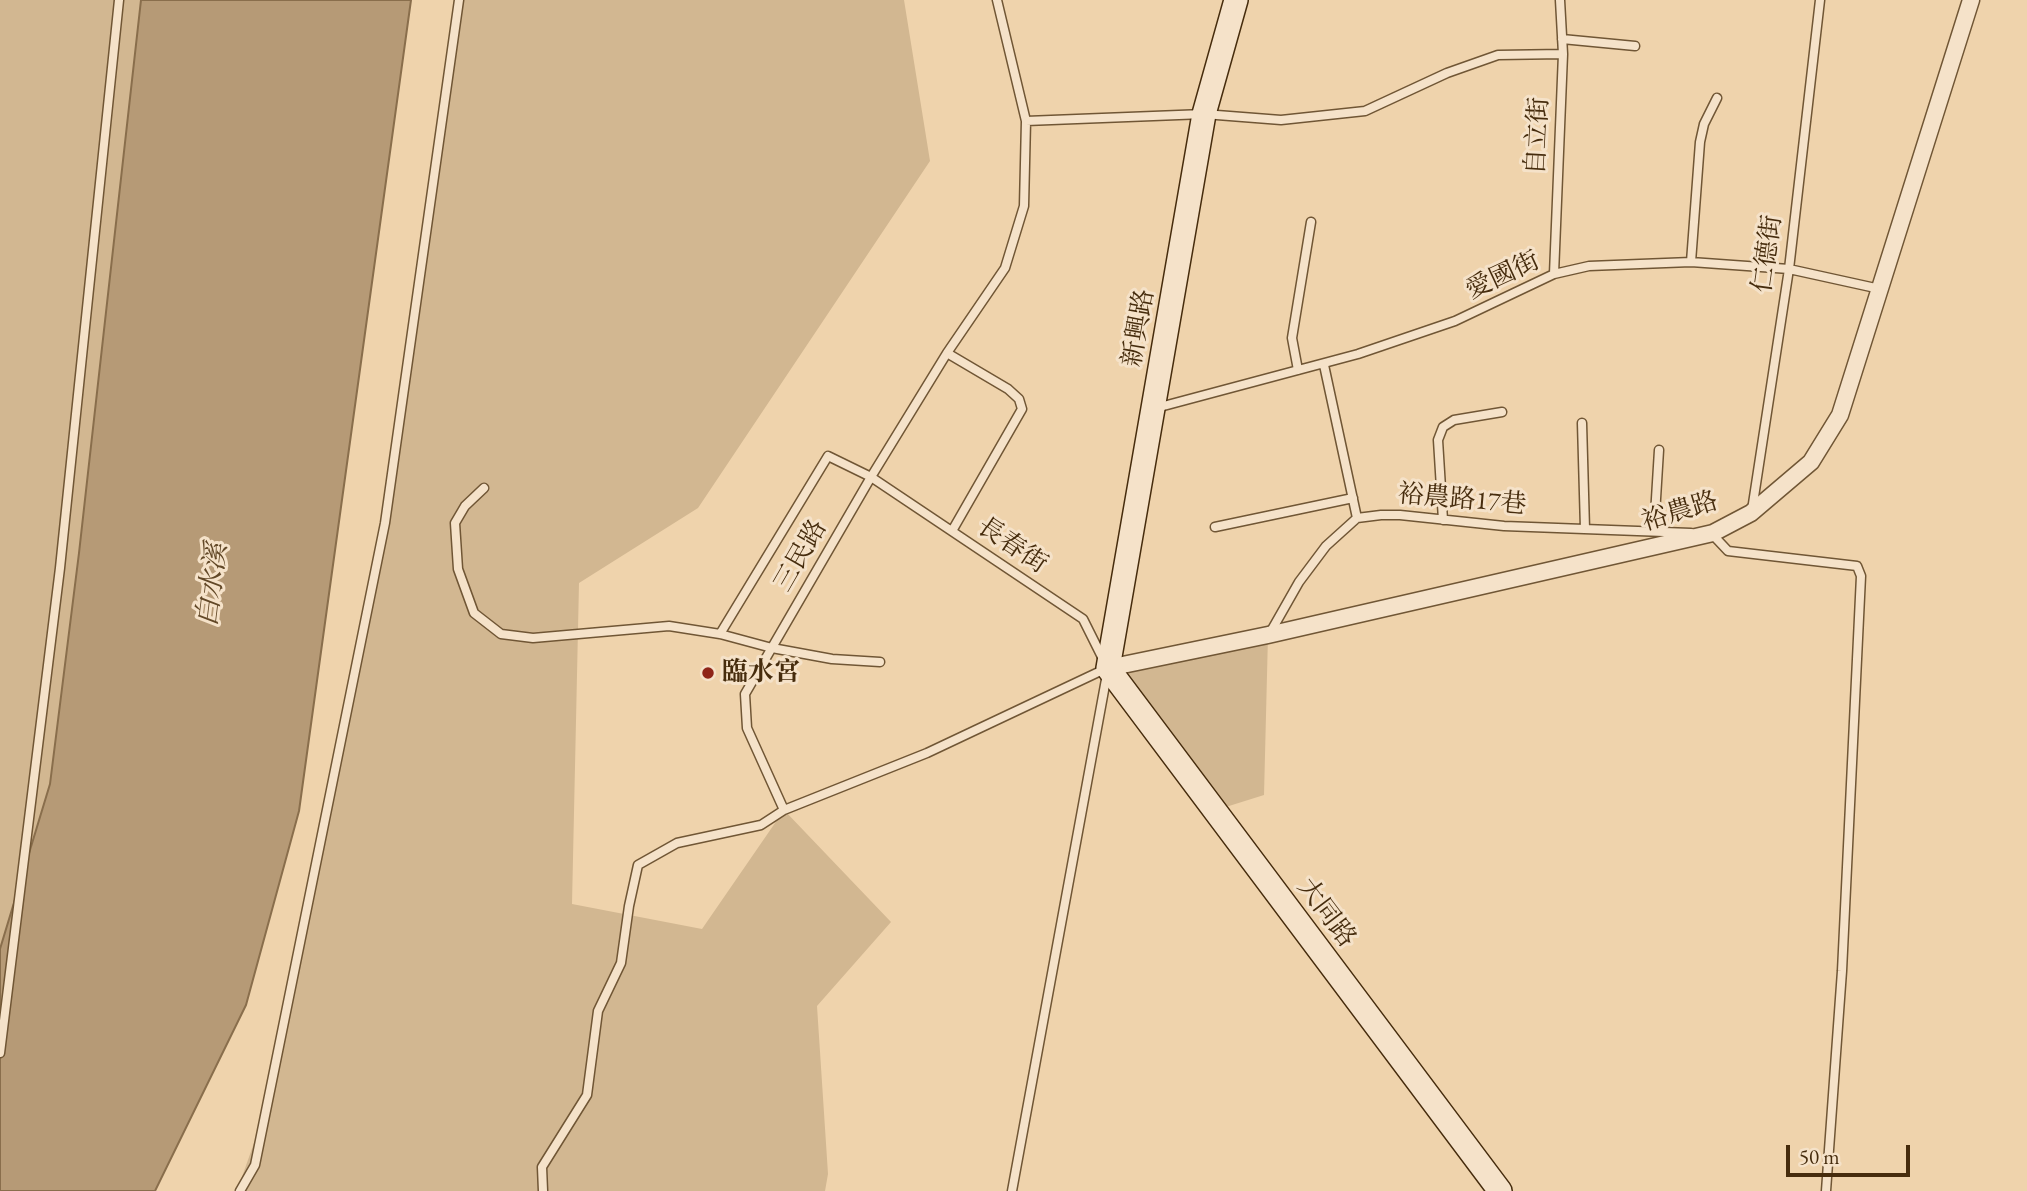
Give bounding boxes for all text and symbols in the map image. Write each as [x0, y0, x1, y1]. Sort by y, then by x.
street label: 自立街 [1520, 96, 1556, 176]
street label: 仁德街 [1747, 213, 1789, 295]
street label: 愛國街 [1461, 245, 1545, 307]
street label: 新興路 [1117, 287, 1161, 369]
street label: 裕農路17巷 [1396, 479, 1528, 521]
street label: 裕農路 [1638, 486, 1722, 538]
street label: 長春街 [971, 511, 1053, 581]
street label: 三民路 [768, 514, 834, 598]
water label: 白水溪 [191, 541, 235, 629]
place label: 臨水宮 [722, 657, 800, 689]
marker: 臨水宮 [700, 665, 716, 681]
street label: 大同路 [1290, 872, 1362, 954]
scale bar [1789, 1132, 1913, 1176]
text: 50 m [1799, 1143, 1840, 1170]

